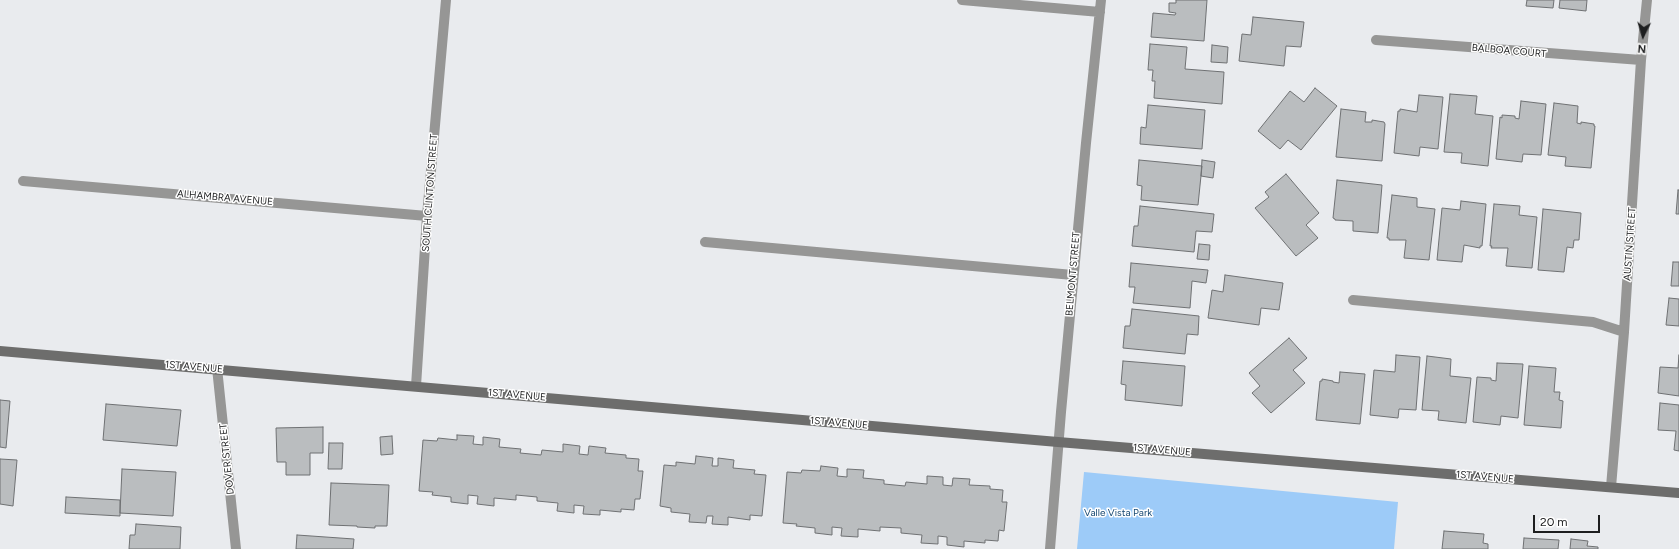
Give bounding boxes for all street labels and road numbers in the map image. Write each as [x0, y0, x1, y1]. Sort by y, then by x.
street label: BALBOA COURT [1471, 42, 1547, 60]
street label: SOUTH CLINTON STREET [420, 134, 440, 252]
street label: ALHAMBRA AVENUE [177, 188, 273, 208]
street label: AUSTIN STREET [1621, 207, 1639, 281]
street label: BELMONT STREET [1063, 231, 1083, 317]
street label: 1ST AVENUE [164, 358, 224, 376]
street label: 1ST AVENUE [487, 386, 547, 404]
street label: 1ST AVENUE [809, 414, 869, 432]
street label: DOVER STREET [217, 423, 237, 495]
street label: 1ST AVENUE [1132, 441, 1192, 459]
street label: 1ST AVENUE [1455, 468, 1515, 486]

